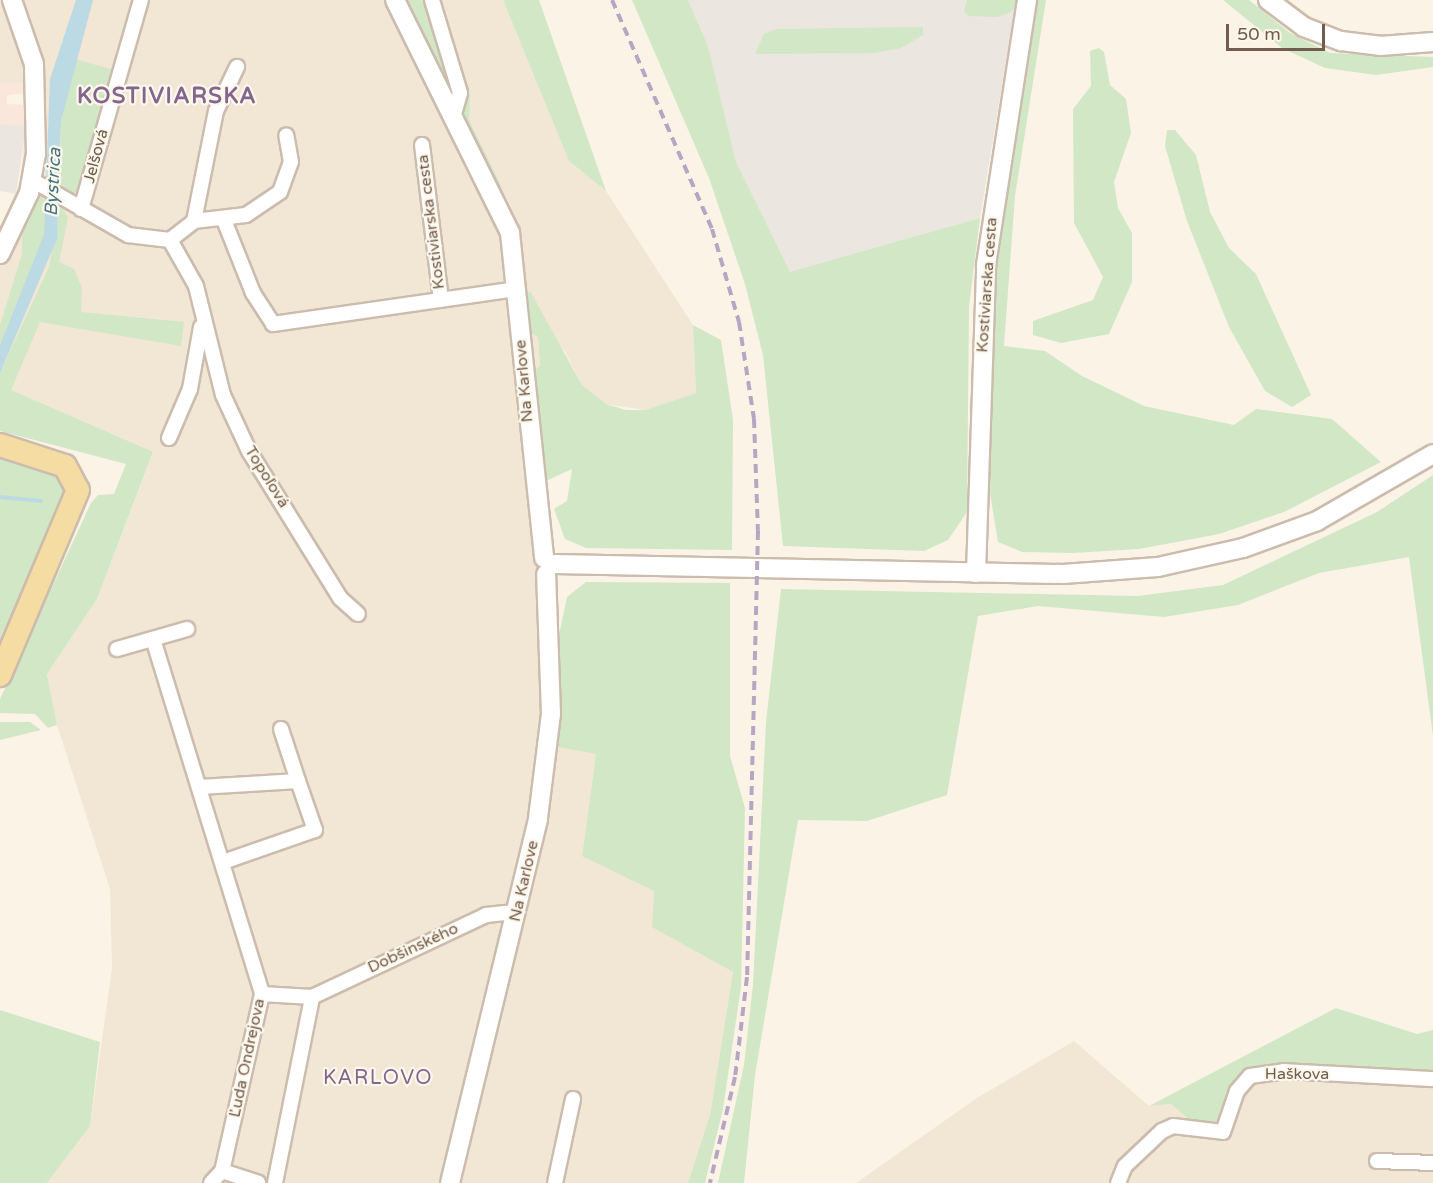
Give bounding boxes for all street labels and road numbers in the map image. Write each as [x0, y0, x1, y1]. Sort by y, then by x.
street label: Jelšová [80, 127, 112, 185]
street label: Kostiviarska cesta [413, 154, 449, 290]
street label: Kostiviarska cesta [973, 217, 1001, 353]
street label: Na Karlove [511, 339, 537, 423]
street label: Topoľová [241, 443, 293, 511]
street label: Na Karlove [505, 838, 543, 924]
street label: Dobšinského [365, 919, 461, 977]
street label: Ľuda Ondrejova [225, 997, 269, 1119]
street label: Haškova [1265, 1064, 1329, 1084]

